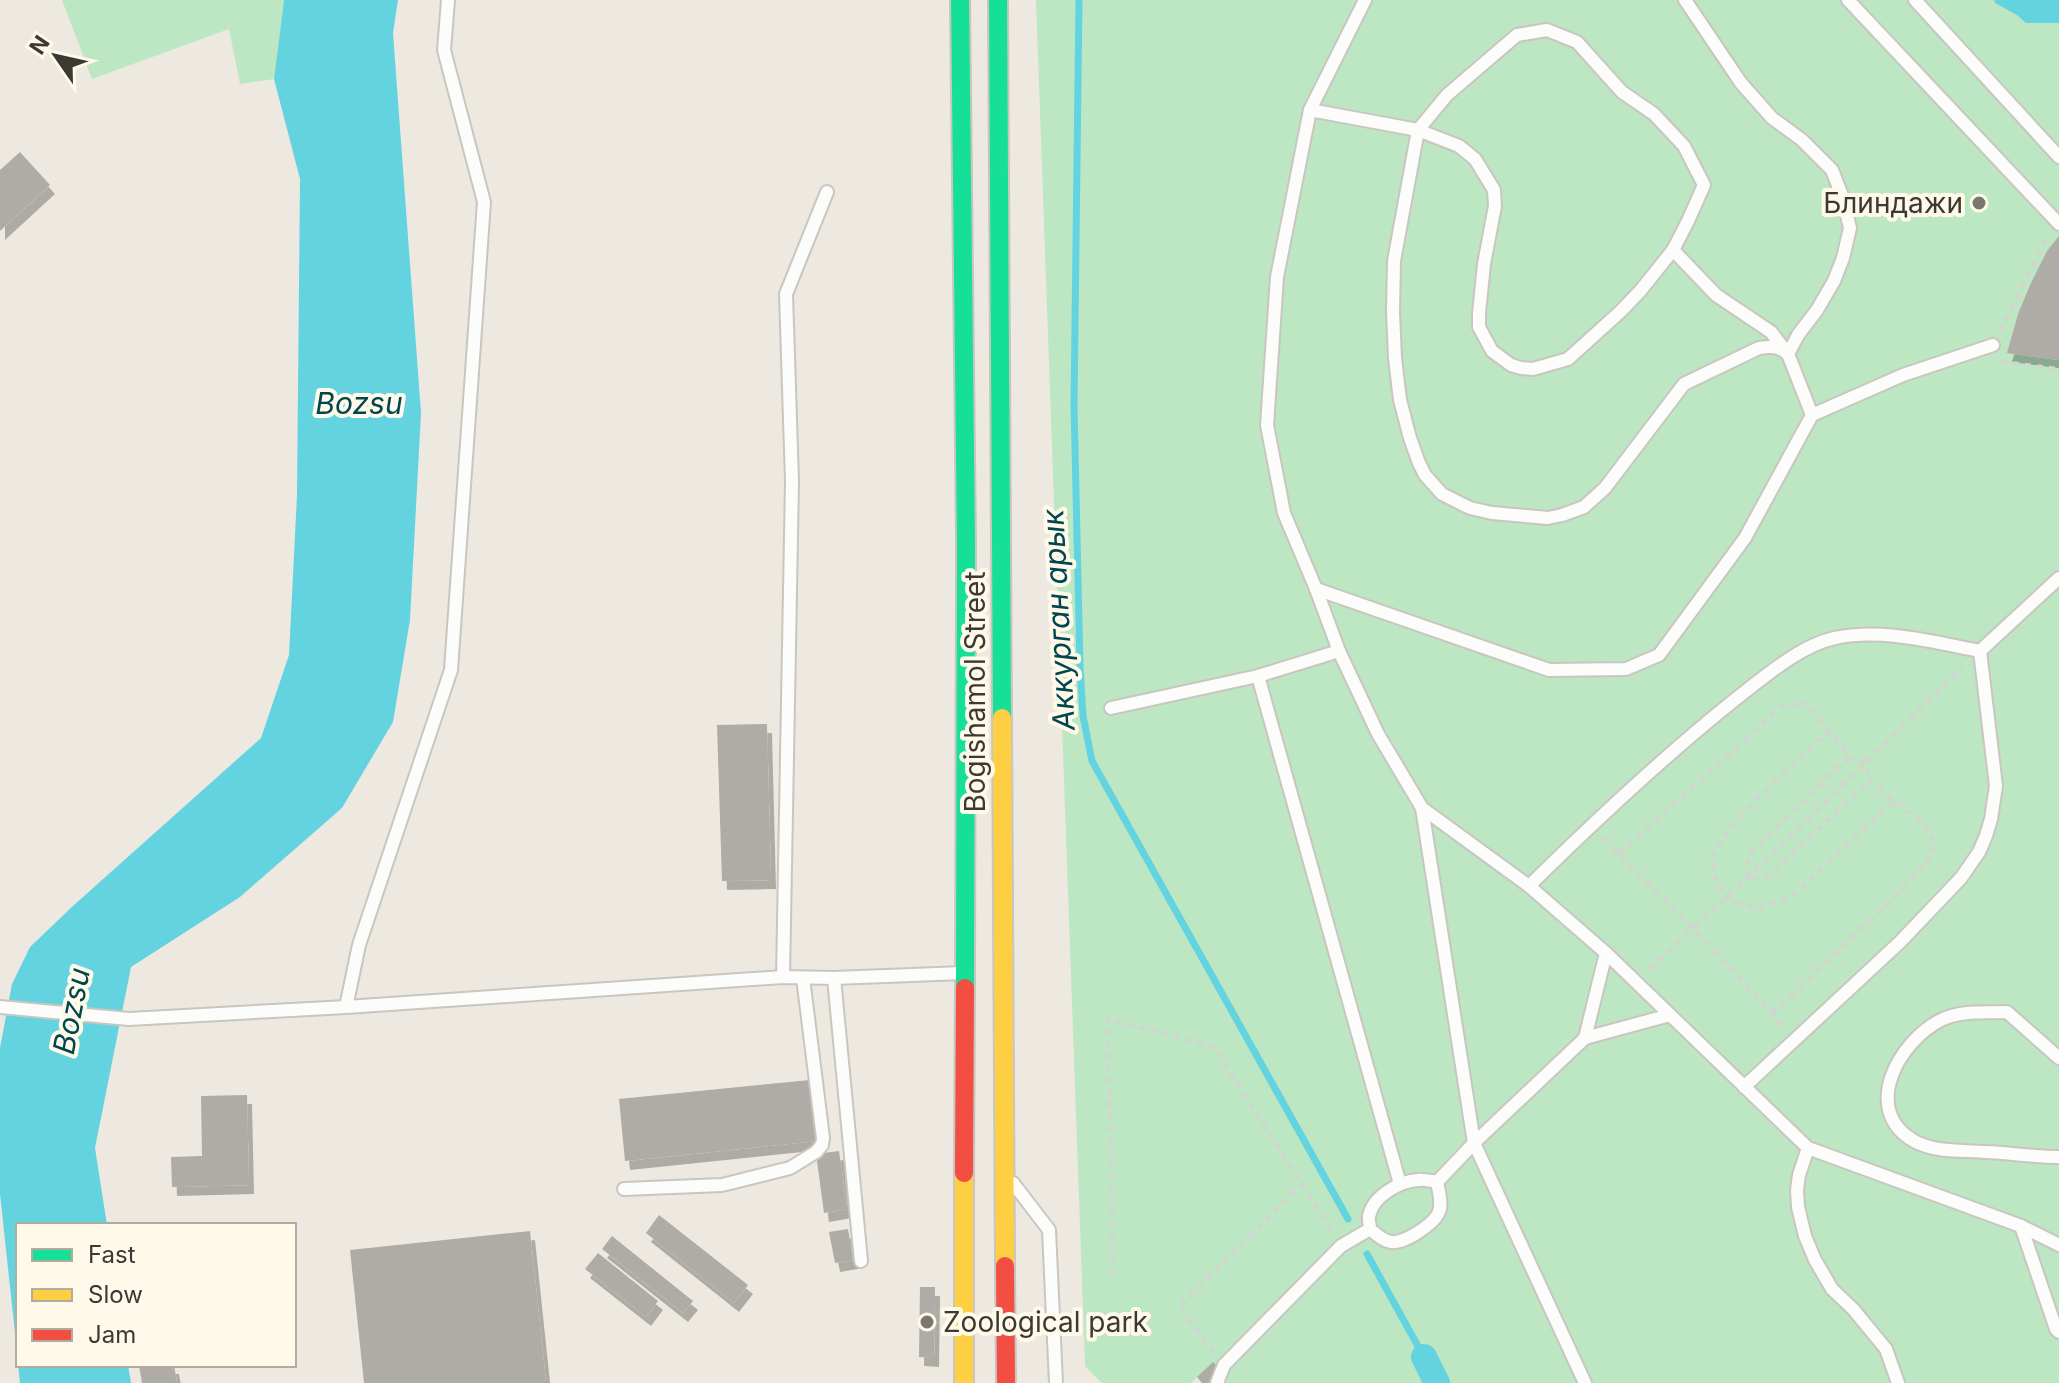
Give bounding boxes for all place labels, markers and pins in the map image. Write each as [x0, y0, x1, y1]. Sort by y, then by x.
place label: Блиндажи [1823, 186, 1963, 220]
marker: Блиндажи [1970, 194, 1988, 212]
place label: Zoological park [943, 1305, 1148, 1339]
marker: Zoological park [918, 1313, 936, 1331]

